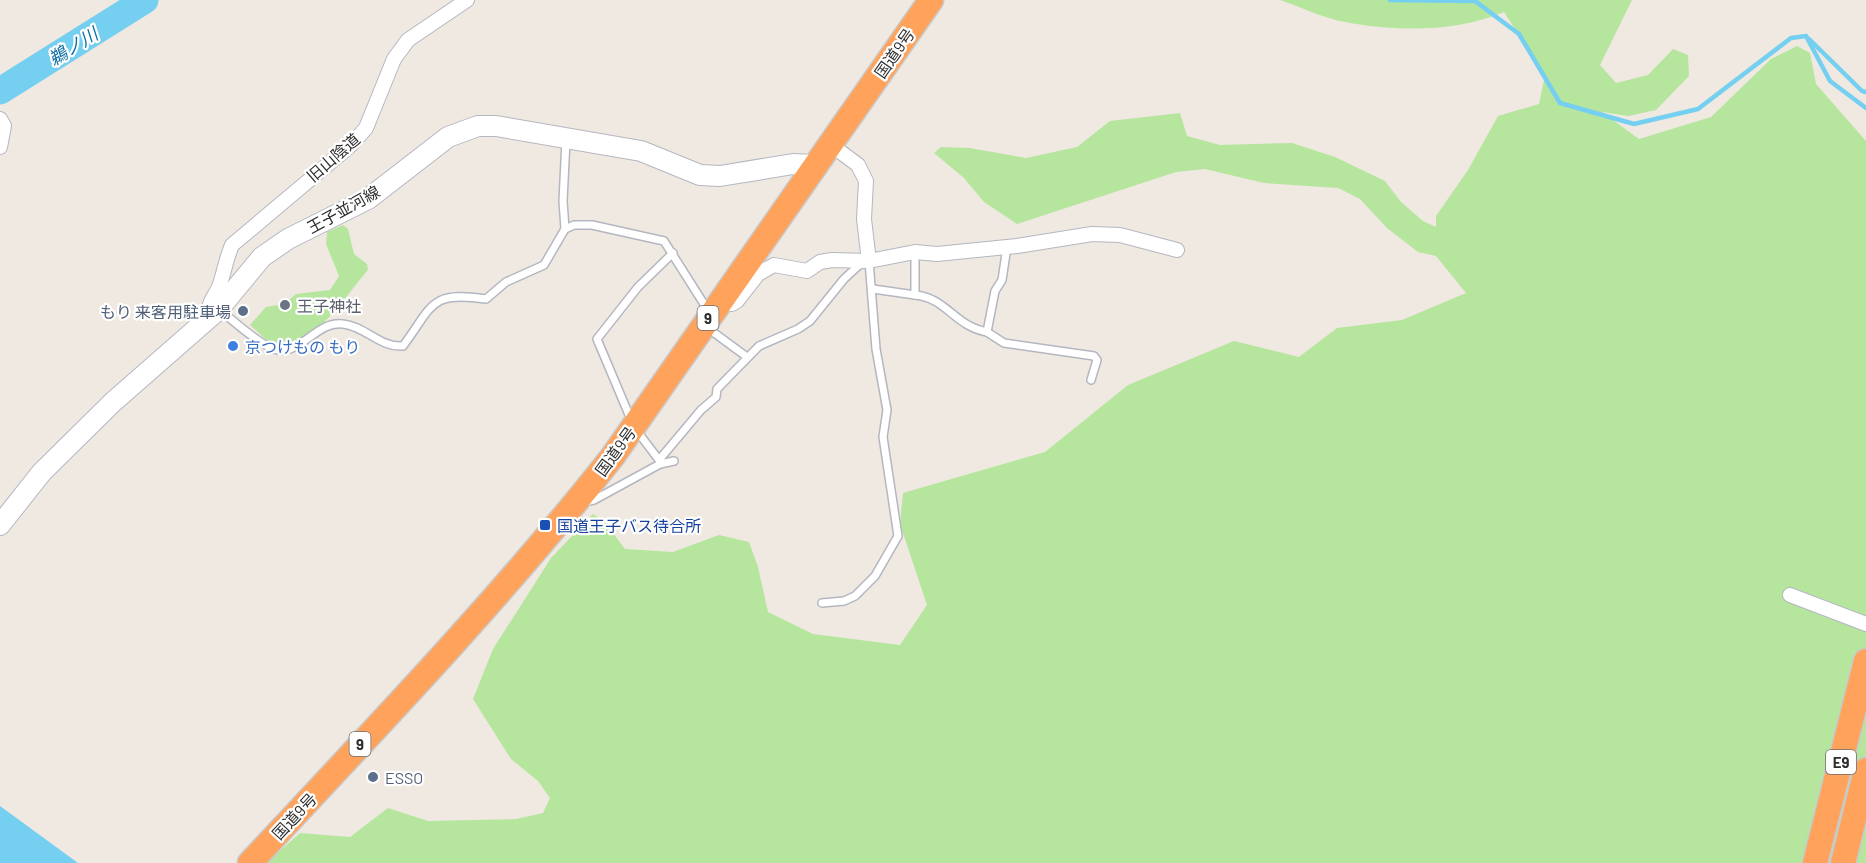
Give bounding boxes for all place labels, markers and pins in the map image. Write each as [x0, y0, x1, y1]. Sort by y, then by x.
place label: 王子神社 [297, 296, 361, 315]
marker: 王子神社 [278, 298, 292, 312]
place label: もり 来客用駐車場 [100, 302, 231, 321]
marker: もり 来客用駐車場 [236, 304, 250, 318]
place label: 京つけもの もり [245, 337, 360, 356]
marker: 京つけもの もり [226, 339, 240, 353]
place label: 国道王子バス待合所 [557, 516, 701, 535]
marker: 国道王子バス待合所 [538, 518, 552, 532]
place label: ESSO [385, 768, 423, 787]
marker: ESSO [366, 770, 380, 784]

